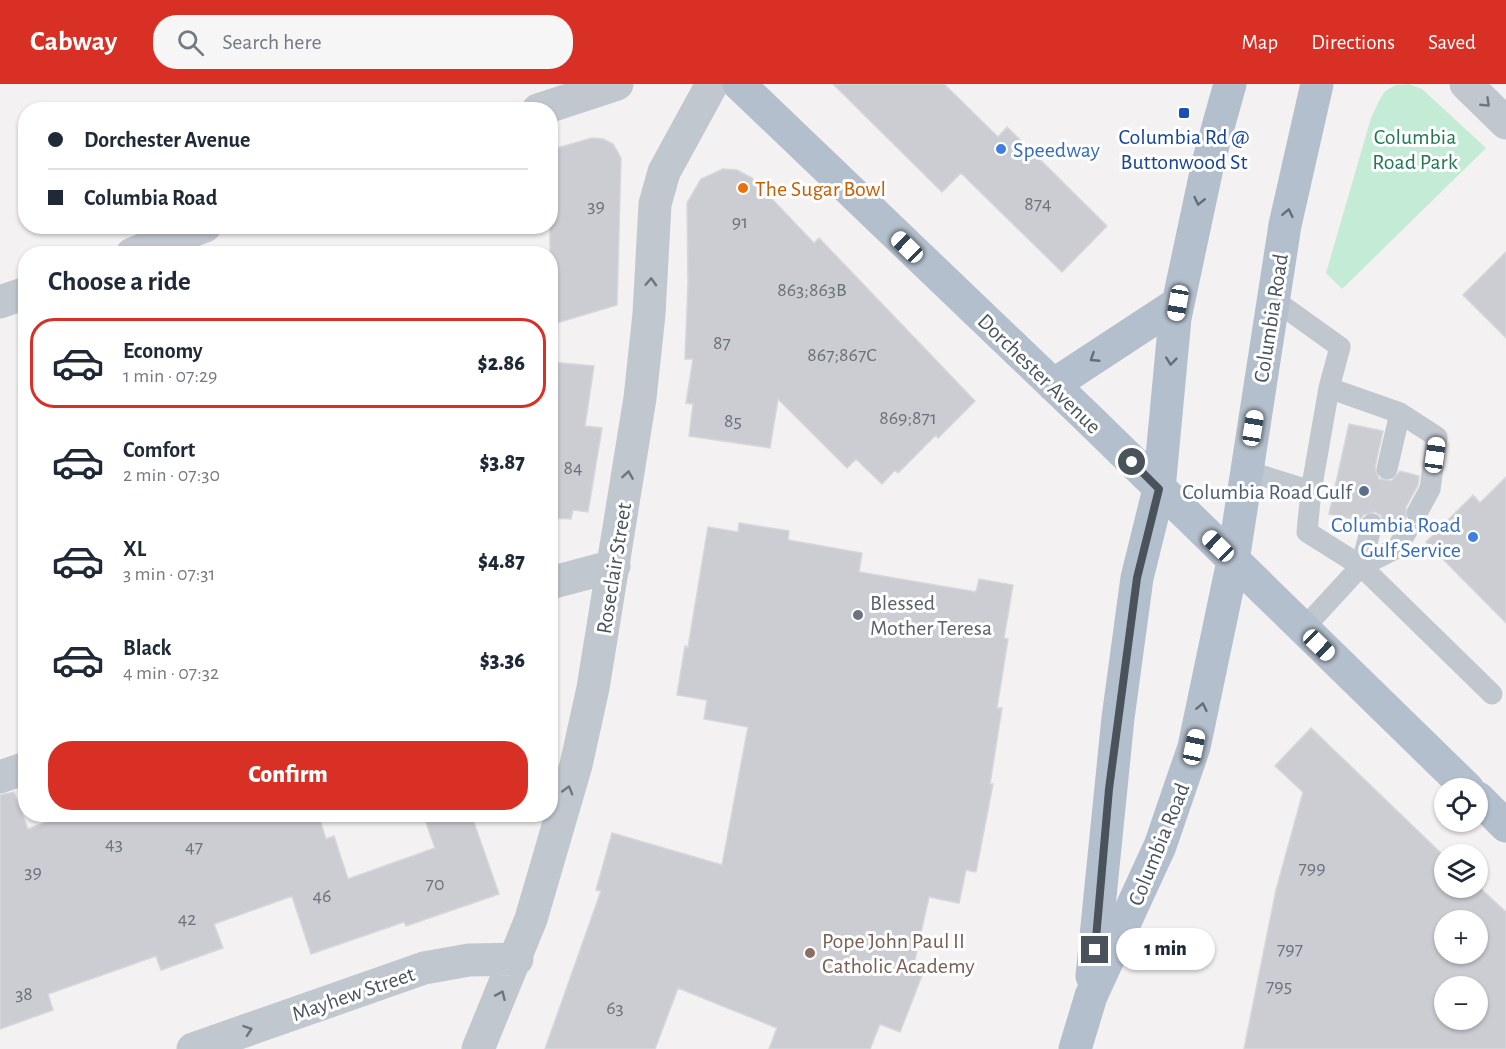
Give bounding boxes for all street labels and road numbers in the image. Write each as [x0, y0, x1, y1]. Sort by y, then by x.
street label: Columbia Road [1250, 252, 1292, 384]
street label: Dorchester Avenue [973, 310, 1105, 438]
street label: Roseclair Street [593, 501, 635, 635]
street label: Columbia Road [1124, 780, 1193, 909]
street label: Mayhew Street [289, 963, 418, 1025]

